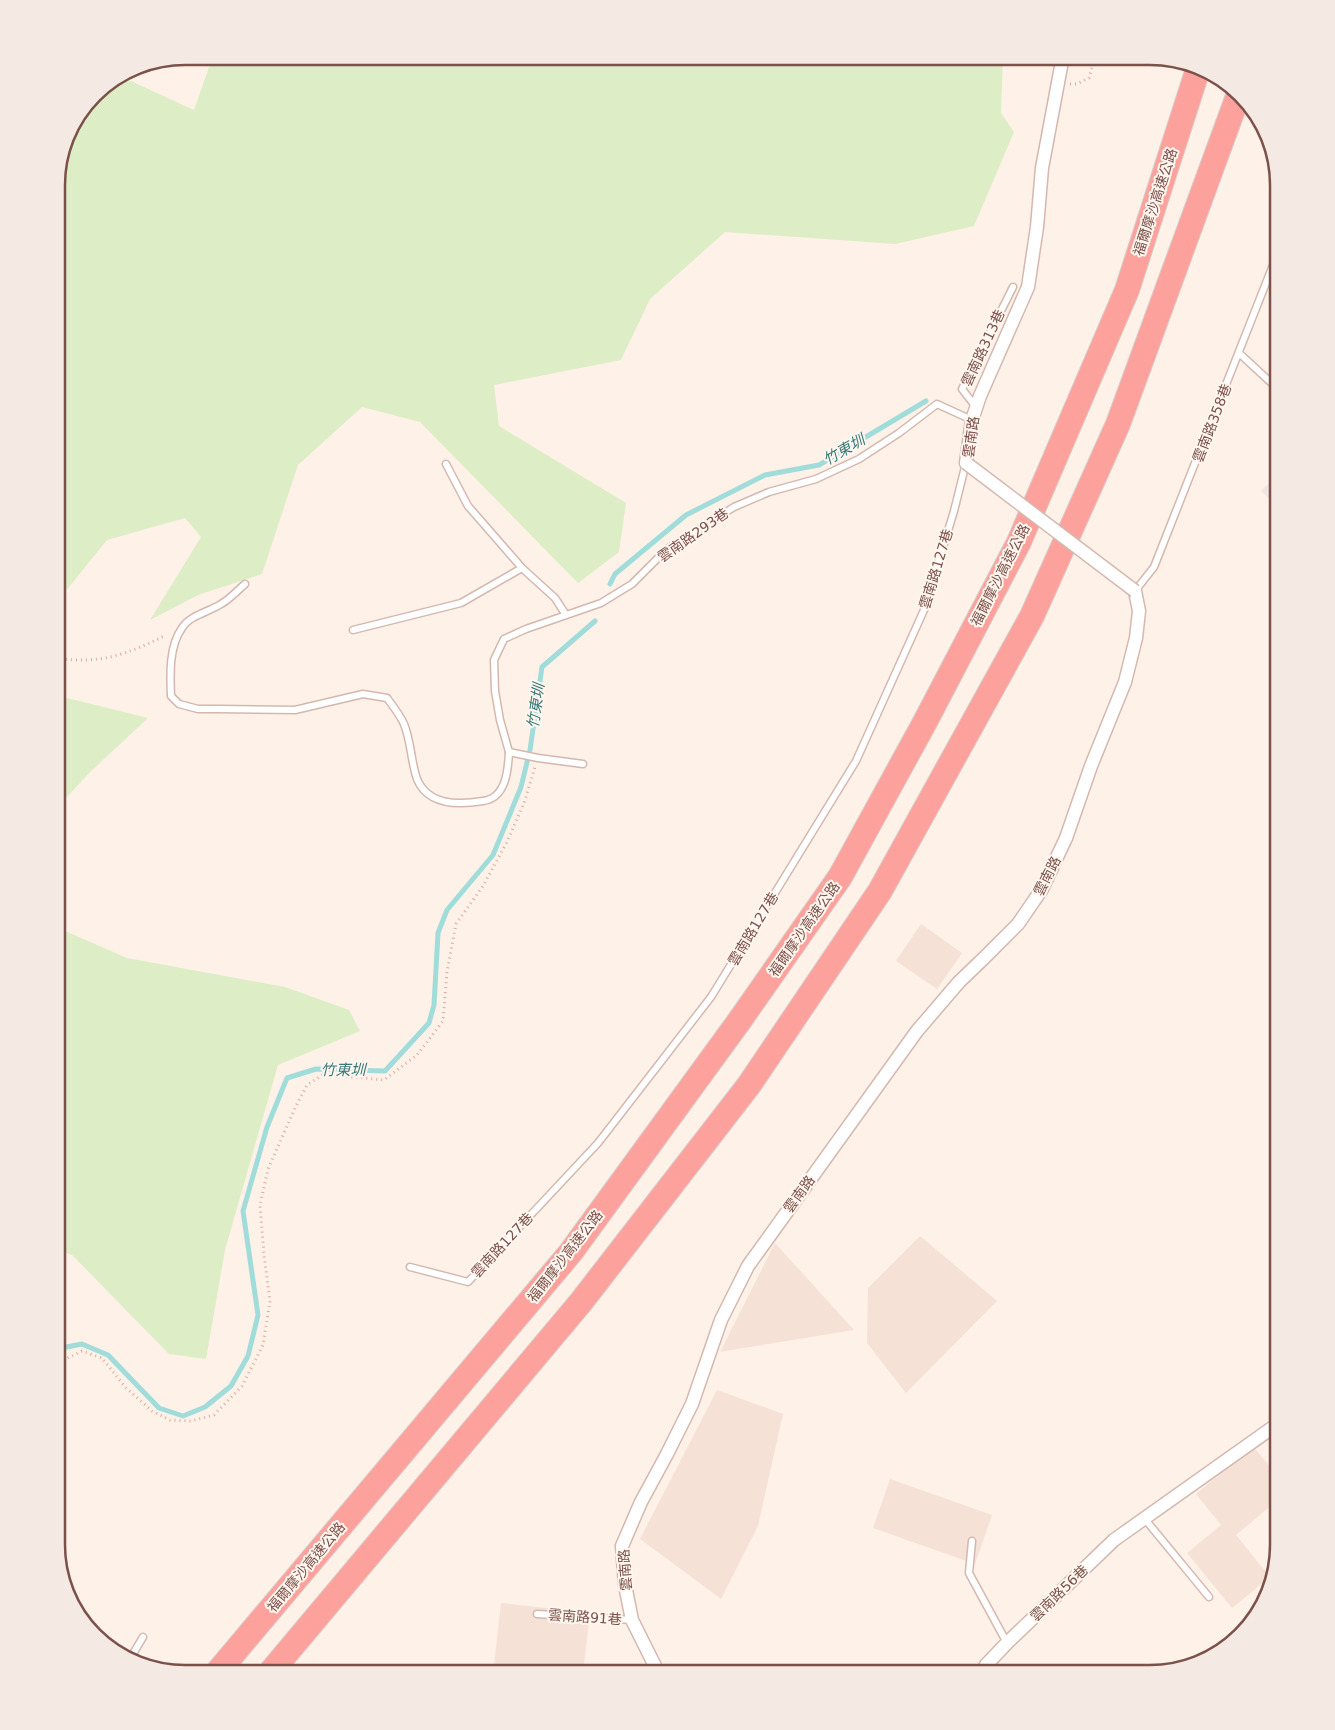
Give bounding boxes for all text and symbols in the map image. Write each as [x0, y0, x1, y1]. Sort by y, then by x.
street label: 福爾摩沙高速公路 [1130, 146, 1180, 258]
street label: 雲南路313巷 [958, 307, 1008, 389]
street label: 雲南路358巷 [1190, 382, 1234, 464]
street label: 雲南路 [960, 415, 982, 459]
water label: 竹東圳 [820, 430, 870, 469]
street label: 雲南路293巷 [655, 505, 731, 565]
street label: 福爾摩沙高速公路 [967, 521, 1033, 629]
street label: 雲南路127巷 [916, 527, 956, 611]
water label: 竹東圳 [524, 680, 548, 730]
street label: 雲南路 [1030, 854, 1064, 898]
street label: 福爾摩沙高速公路 [765, 879, 843, 979]
street label: 雲南路127巷 [725, 889, 781, 969]
water label: 竹東圳 [320, 1061, 367, 1079]
street label: 雲南路 [780, 1172, 818, 1216]
street label: 福爾摩沙高速公路 [524, 1207, 606, 1305]
street label: 雲南路127巷 [468, 1209, 536, 1281]
street label: 福爾摩沙高速公路 [264, 1519, 348, 1615]
street label: 雲南路 [616, 1548, 634, 1592]
street label: 雲南路56巷 [1027, 1562, 1091, 1624]
street label: 雲南路91巷 [548, 1606, 622, 1628]

